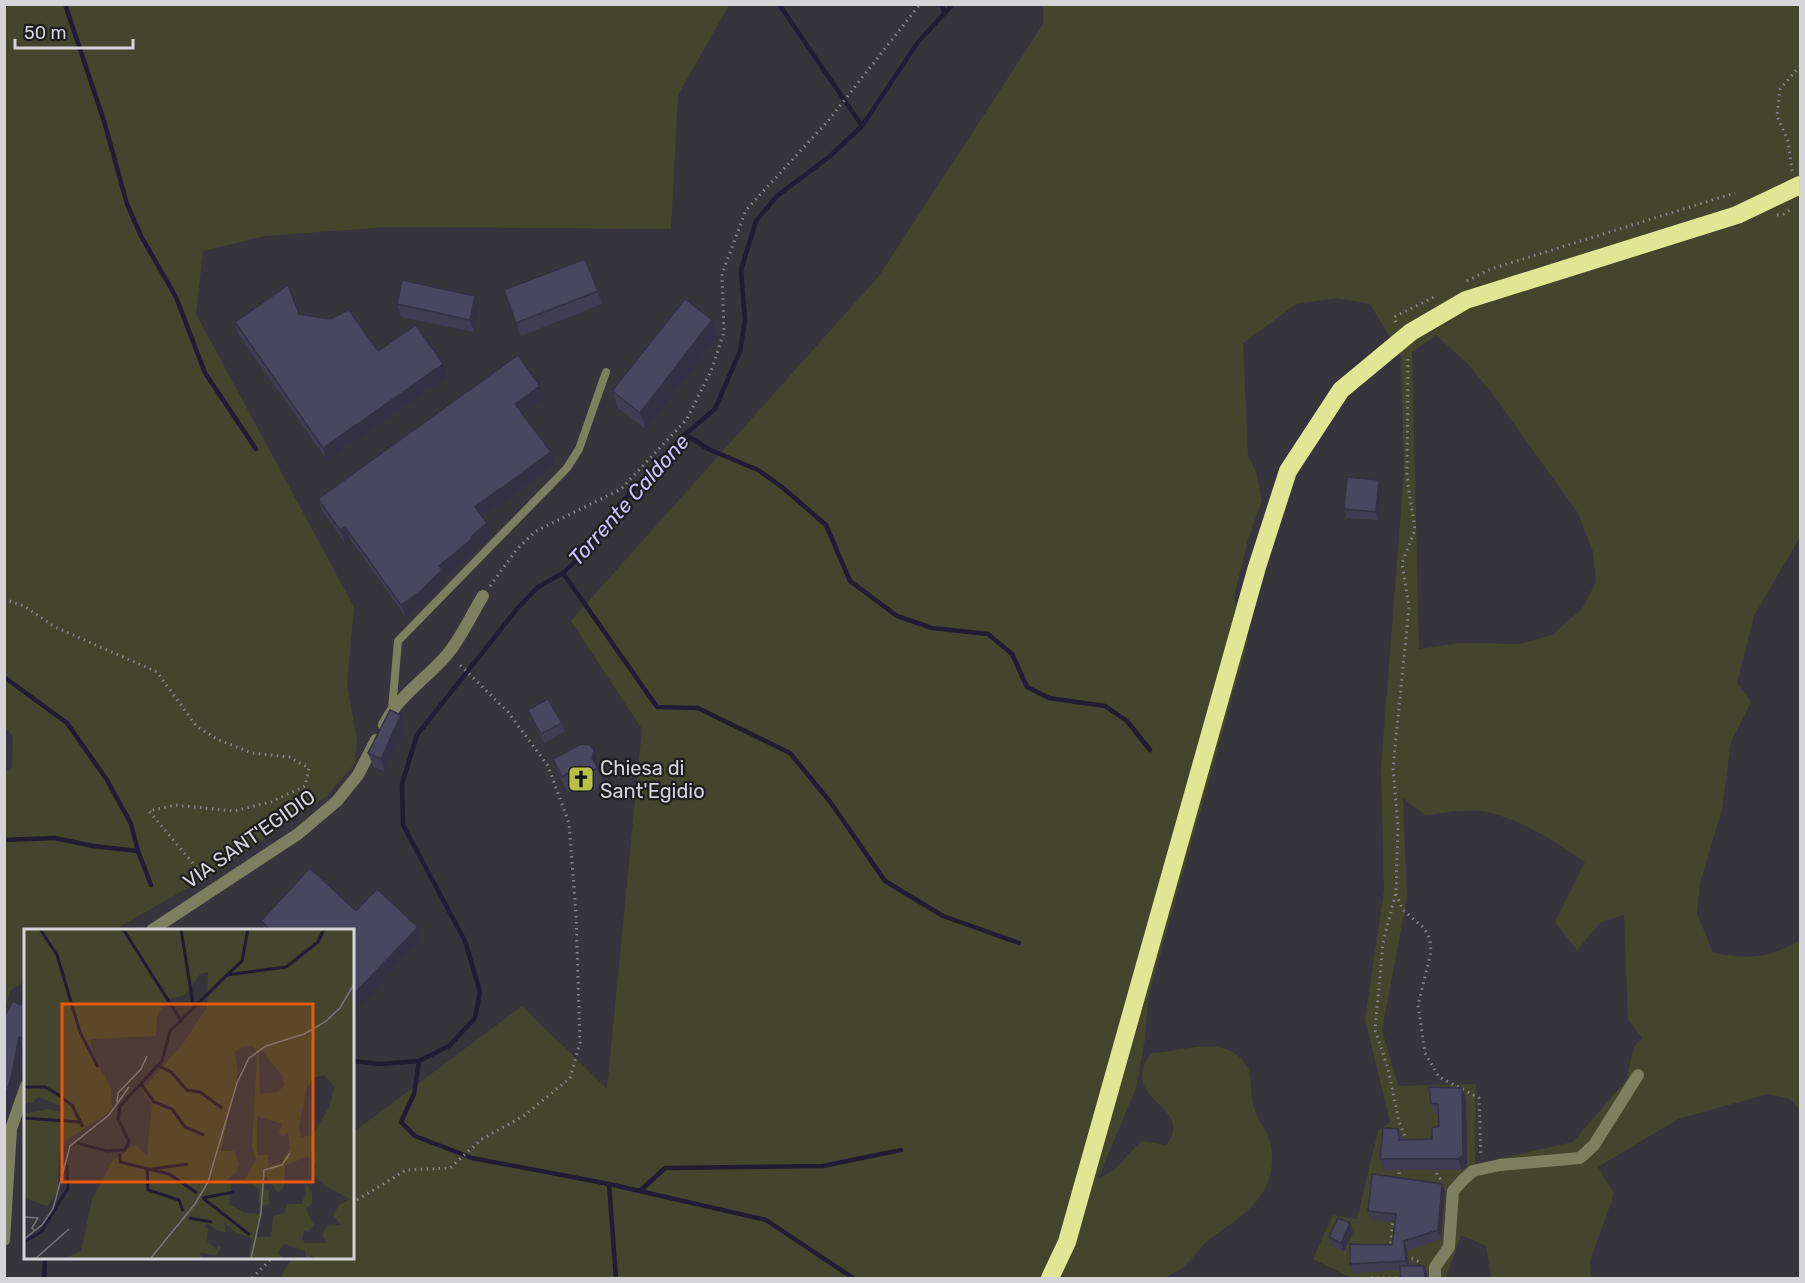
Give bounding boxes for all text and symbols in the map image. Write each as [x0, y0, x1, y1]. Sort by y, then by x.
scale bar [15, 12, 134, 50]
text: 50 m [24, 22, 67, 44]
water label: Torrente Caldone [563, 429, 694, 570]
place label: Chiesa di Sant'Egidio [600, 756, 705, 803]
church icon: Chiesa di Sant'Egidio [566, 764, 596, 794]
street label: VIA SANT'EGIDIO [178, 785, 320, 893]
inset map [24, 929, 354, 1259]

